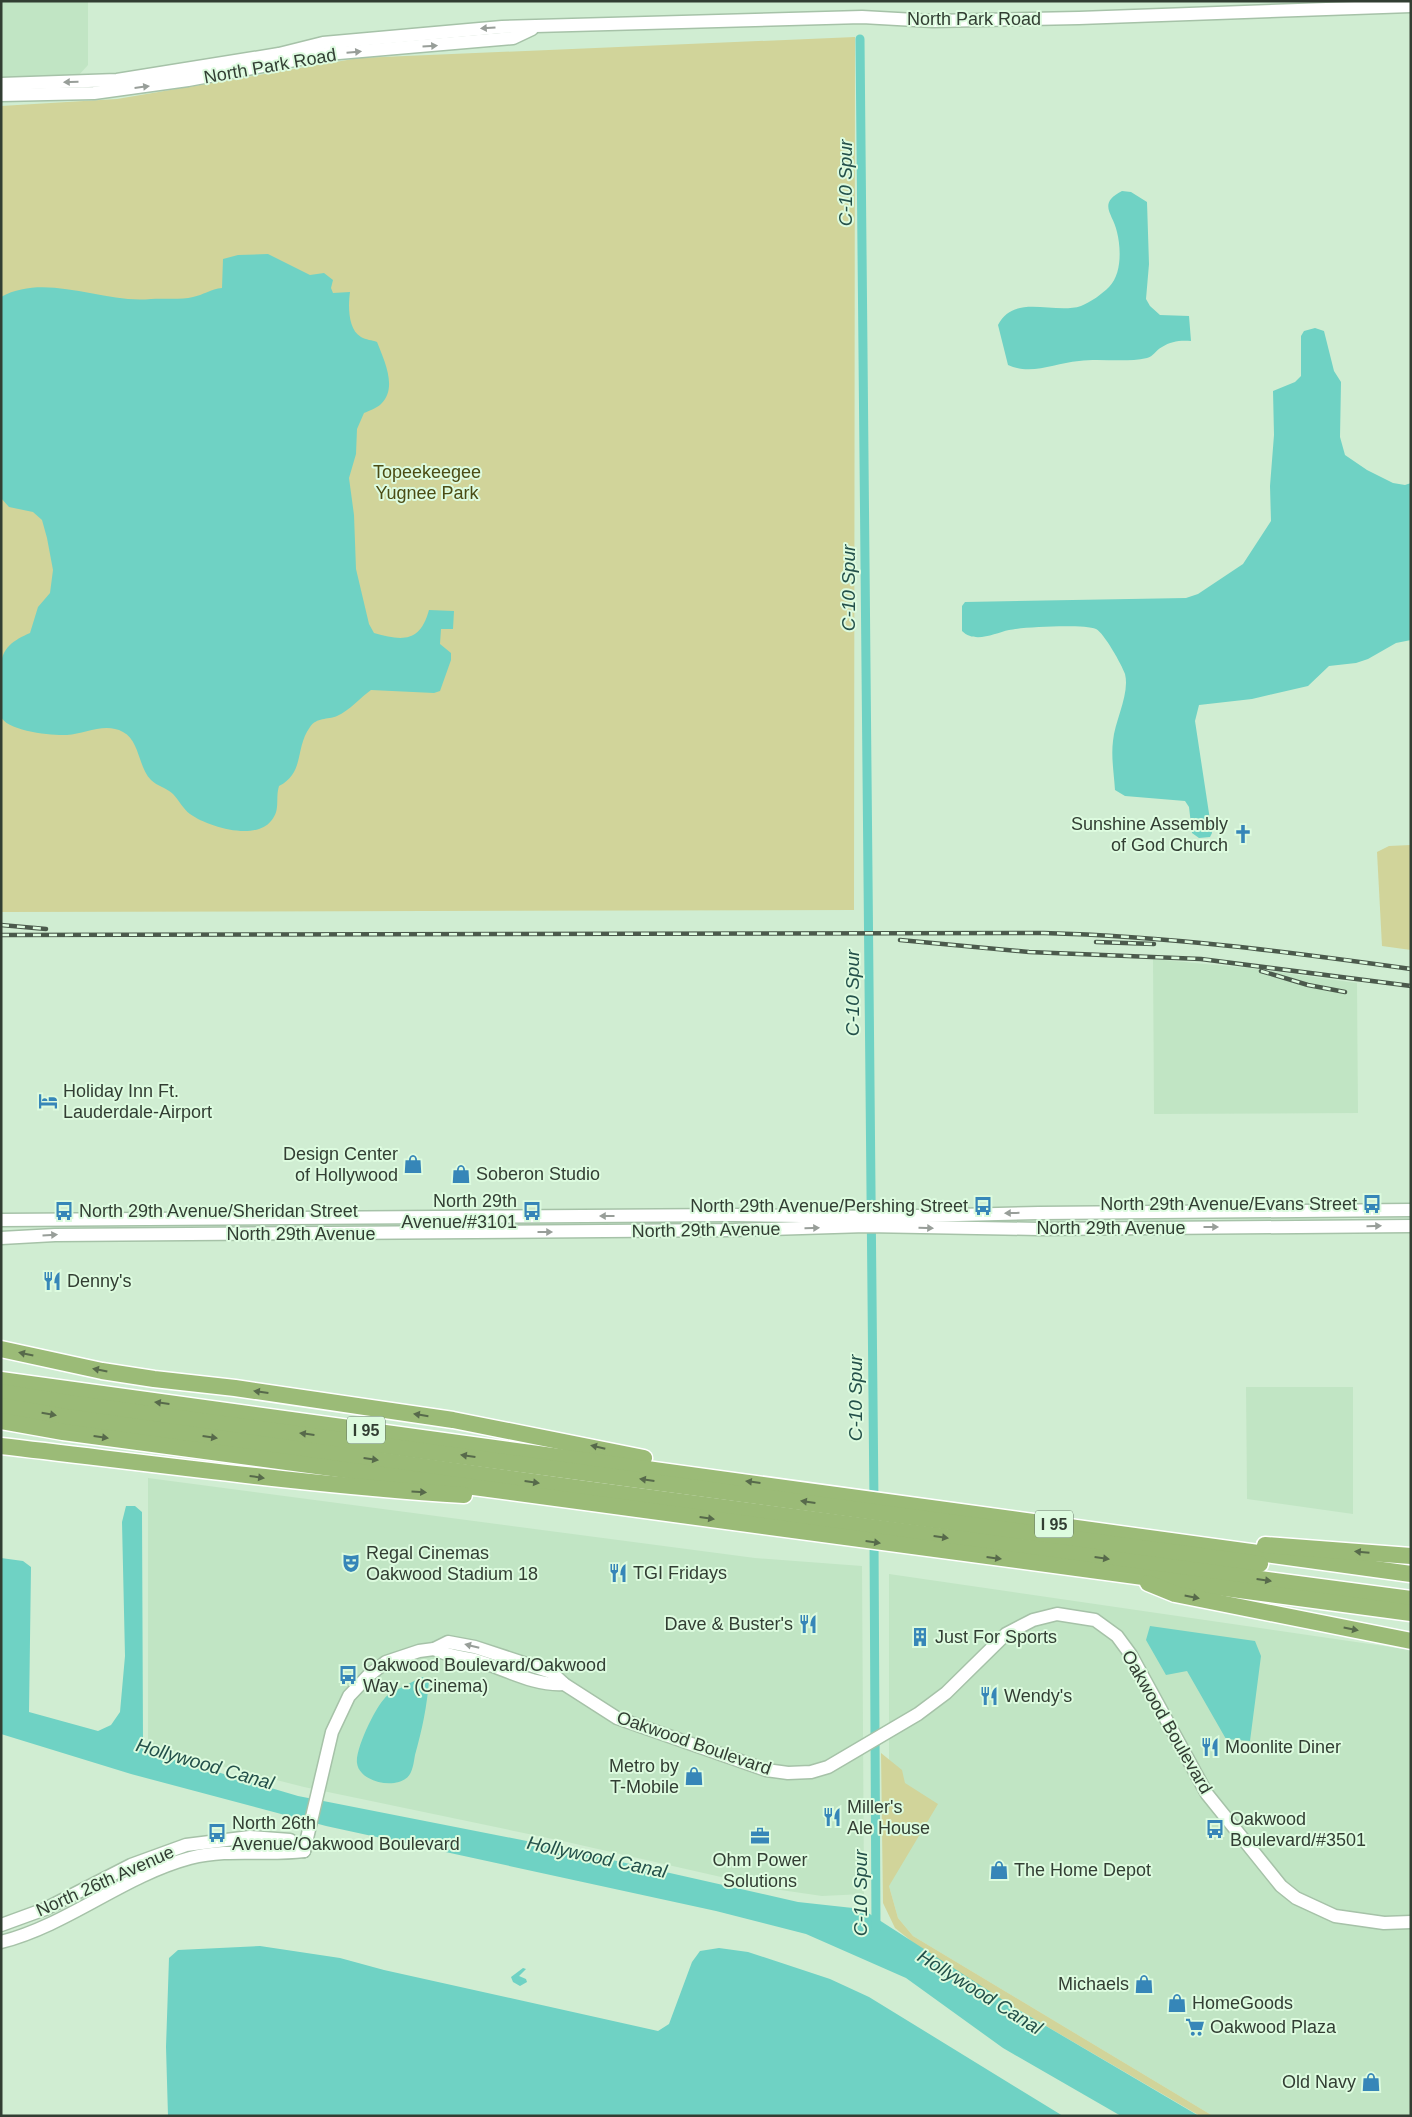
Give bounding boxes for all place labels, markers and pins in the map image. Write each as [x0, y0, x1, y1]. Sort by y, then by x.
place label: Sunshine Assembly of God Church [1071, 814, 1228, 855]
church icon: Sunshine Assembly of God Church [1232, 823, 1254, 845]
place label: Holiday Inn Ft. Lauderdale-Airport [63, 1081, 212, 1122]
hotel icon: Holiday Inn Ft. Lauderdale-Airport [37, 1090, 59, 1112]
place label: Design Center of Hollywood [283, 1144, 398, 1185]
shop icon: Design Center of Hollywood [402, 1153, 424, 1175]
shop icon: Soberon Studio [450, 1163, 472, 1185]
place label: Soberon Studio [476, 1164, 600, 1184]
place label: North 29th Avenue/#3101 [401, 1191, 517, 1232]
bus stop icon: North 29th Avenue/Evans Street [1361, 1193, 1383, 1215]
place label: North 29th Avenue/Evans Street [1100, 1194, 1357, 1214]
bus stop icon: North 29th Avenue/Pershing Street [972, 1195, 994, 1217]
place label: North 29th Avenue/Pershing Street [690, 1196, 968, 1216]
bus stop icon: North 29th Avenue/Sheridan Street [53, 1200, 75, 1222]
bus stop icon: North 29th Avenue/#3101 [521, 1200, 543, 1222]
place label: North 29th Avenue/Sheridan Street [79, 1201, 358, 1221]
restaurant icon: Denny's [41, 1270, 63, 1292]
place label: Denny's [67, 1271, 131, 1291]
place label: Regal Cinemas Oakwood Stadium 18 [366, 1543, 538, 1584]
theatre icon: Regal Cinemas Oakwood Stadium 18 [340, 1552, 362, 1574]
restaurant icon: TGI Fridays [607, 1562, 629, 1584]
place label: TGI Fridays [633, 1563, 727, 1583]
restaurant icon: Dave & Buster's [797, 1613, 819, 1635]
place label: Dave & Buster's [665, 1614, 793, 1634]
building icon: Just For Sports [909, 1626, 931, 1648]
place label: Just For Sports [935, 1627, 1057, 1647]
place label: Oakwood Boulevard/Oakwood Way - (Cinema) [363, 1655, 606, 1696]
bus stop icon: Oakwood Boulevard/Oakwood Way - (Cinema) [337, 1664, 359, 1686]
restaurant icon: Wendy's [978, 1685, 1000, 1707]
place label: Wendy's [1004, 1686, 1072, 1706]
restaurant icon: Moonlite Diner [1199, 1736, 1221, 1758]
place label: Moonlite Diner [1225, 1737, 1341, 1757]
place label: Metro by T-Mobile [609, 1756, 679, 1797]
shop icon: Metro by T-Mobile [683, 1765, 705, 1787]
place label: Miller's Ale House [847, 1797, 930, 1838]
restaurant icon: Miller's Ale House [821, 1806, 843, 1828]
place label: Oakwood Boulevard/#3501 [1230, 1809, 1366, 1850]
place label: North 26th Avenue/Oakwood Boulevard [232, 1813, 460, 1854]
bus stop icon: Oakwood Boulevard/#3501 [1204, 1818, 1226, 1840]
bus stop icon: North 26th Avenue/Oakwood Boulevard [206, 1822, 228, 1844]
office icon: Ohm Power Solutions [749, 1825, 771, 1847]
place label: Ohm Power Solutions [712, 1850, 808, 1891]
shop icon: The Home Depot [988, 1859, 1010, 1881]
place label: The Home Depot [1014, 1860, 1151, 1880]
shop icon: Michaels [1133, 1973, 1155, 1995]
place label: Michaels [1058, 1974, 1129, 1994]
shop icon: HomeGoods [1166, 1992, 1188, 2014]
place label: HomeGoods [1192, 1993, 1293, 2013]
supermarket icon: Oakwood Plaza [1184, 2016, 1206, 2038]
place label: Oakwood Plaza [1210, 2017, 1337, 2037]
shop icon: Old Navy [1360, 2071, 1382, 2093]
place label: Old Navy [1282, 2072, 1356, 2092]

